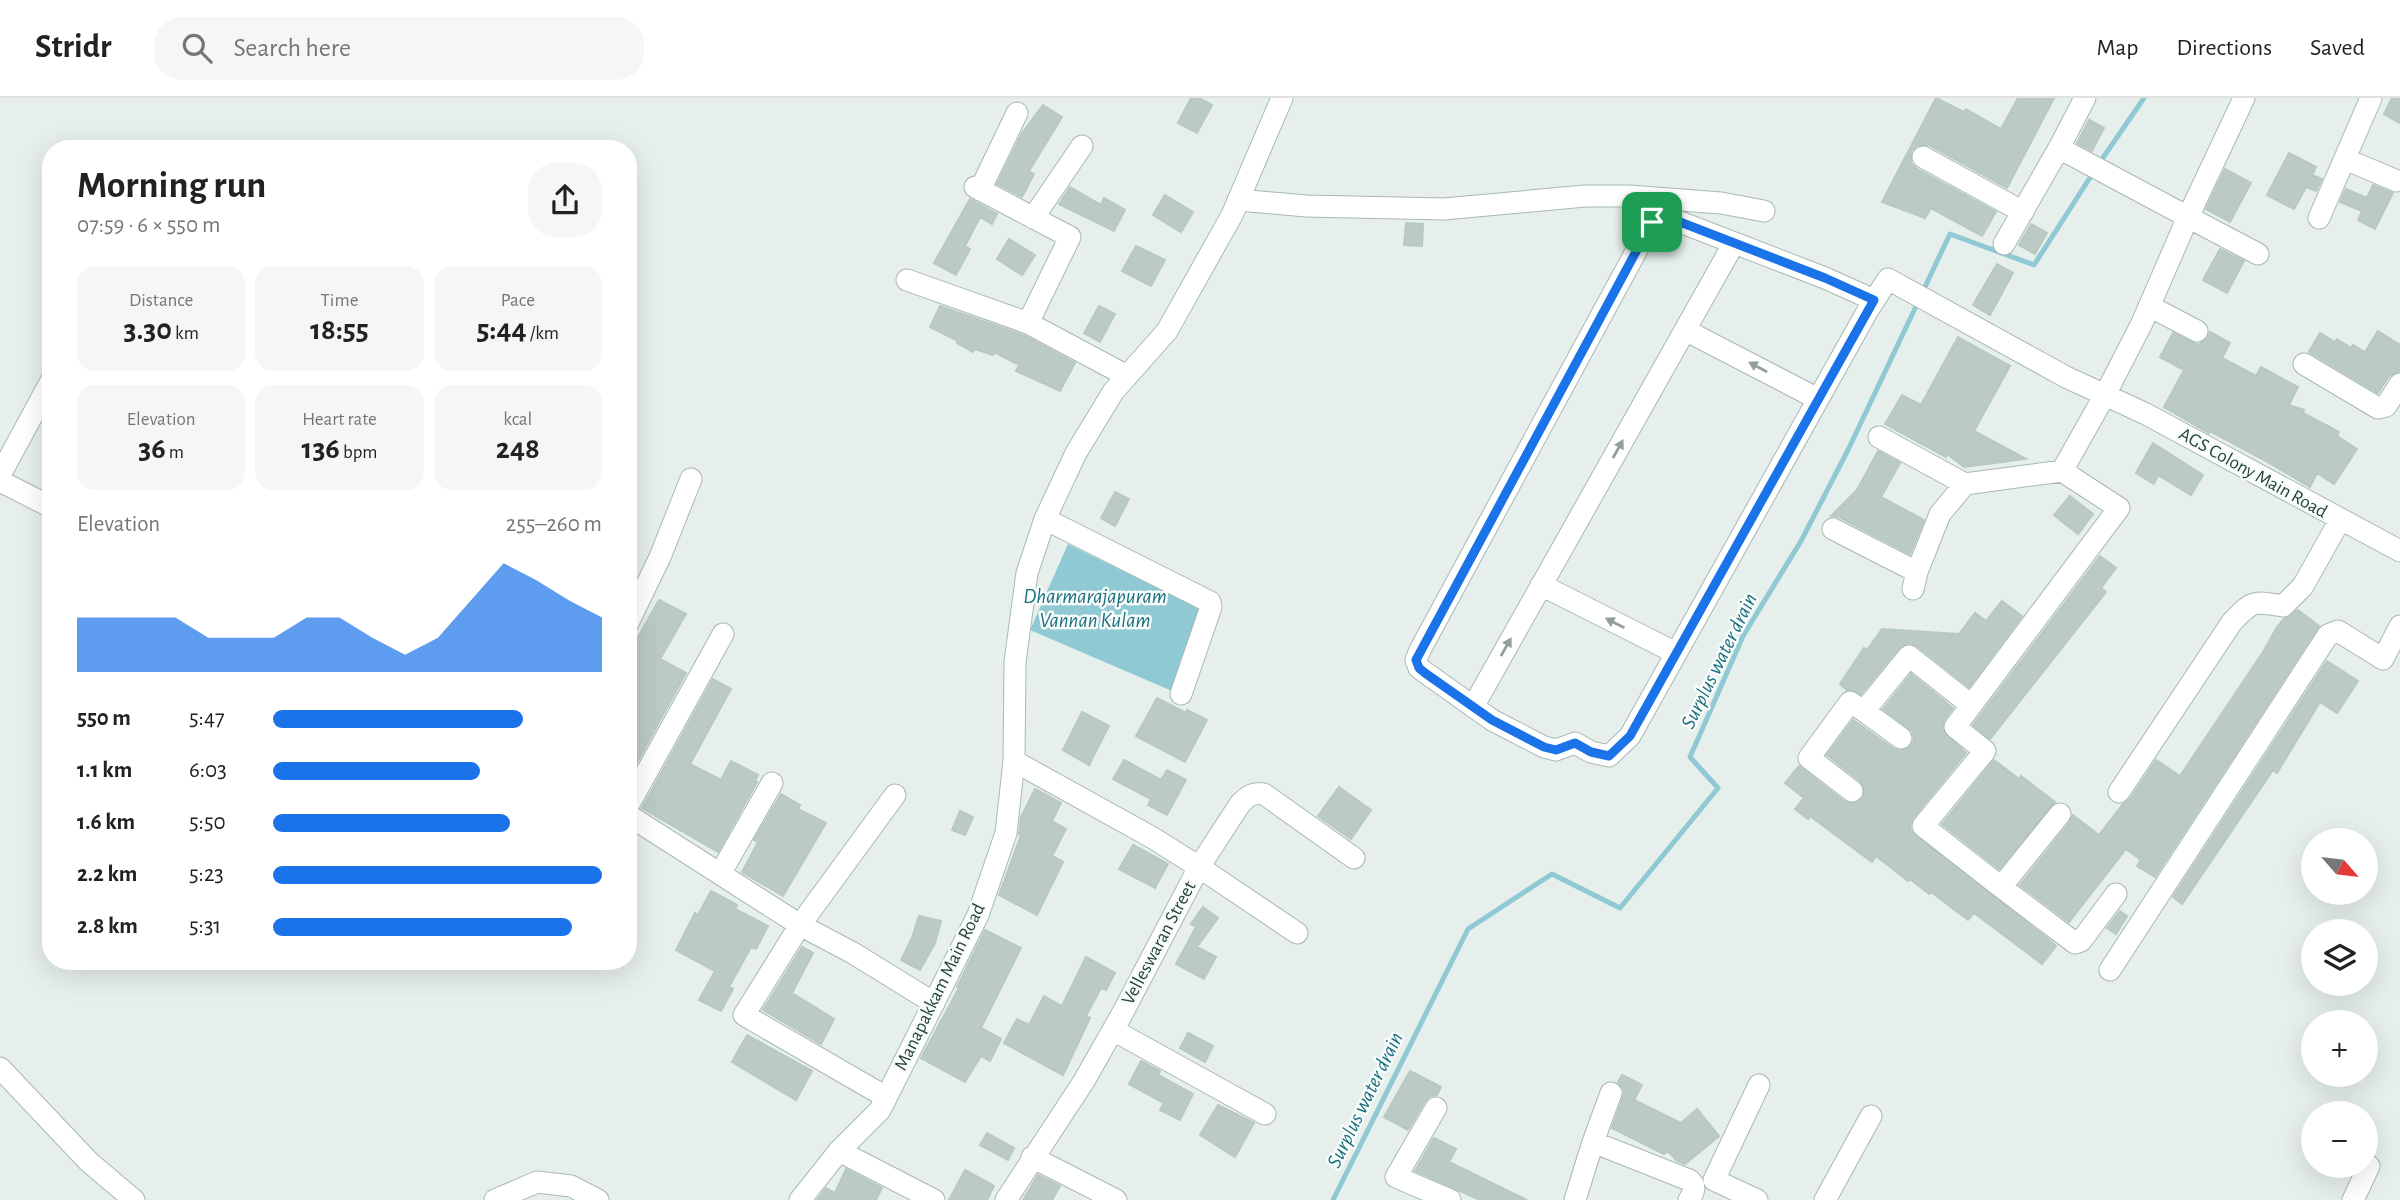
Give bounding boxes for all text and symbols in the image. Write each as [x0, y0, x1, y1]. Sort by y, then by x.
search box [154, 17, 644, 80]
icon: search [178, 29, 216, 67]
text: Stridr [35, 31, 112, 64]
text: Search here [234, 35, 351, 61]
text: Map [2096, 36, 2138, 60]
text: Directions [2176, 36, 2272, 60]
text: Saved [2310, 36, 2365, 60]
button: share [528, 163, 602, 237]
text: Morning run [77, 167, 266, 205]
pin [1622, 192, 1682, 252]
icon: arrive [1633, 203, 1671, 241]
text: 07:59 · 6 × 550 m [77, 214, 220, 237]
text: Distance [129, 291, 193, 310]
text: Time [321, 291, 358, 310]
text: Pace [501, 291, 535, 310]
text: 3.30 [123, 315, 172, 345]
text: 18:55 [310, 315, 369, 345]
text: 5:44 [477, 315, 527, 345]
text: km [172, 324, 199, 343]
text: /km [527, 324, 559, 343]
one-way arrow [1748, 362, 1768, 373]
text: Elevation [127, 410, 196, 429]
text: Heart rate [302, 410, 377, 429]
text: kcal [503, 410, 532, 429]
street label: AGS Colony Main Road [2176, 424, 2331, 522]
text: 36 [138, 434, 166, 464]
text: 136 [302, 434, 340, 464]
text: 248 [496, 434, 540, 464]
one-way arrow [1612, 439, 1624, 459]
text: m [166, 443, 184, 462]
text: bpm [340, 443, 377, 462]
text: Elevation [77, 513, 160, 536]
text: 255–260 m [506, 513, 602, 536]
water label: Dharmarajapuram Vannan Kulam [1023, 586, 1167, 631]
water label: Surplus water drain [1677, 590, 1762, 732]
one-way arrow [1605, 617, 1625, 628]
one-way arrow [1500, 638, 1512, 657]
text: 550 m [77, 707, 131, 730]
text: 5:47 [189, 707, 225, 730]
text: 1.1 km [77, 759, 132, 782]
text: 6:03 [189, 759, 227, 782]
text: 1.6 km [77, 811, 135, 834]
text: 5:50 [189, 811, 226, 834]
north arrow [2301, 828, 2378, 905]
map controls [2301, 828, 2378, 1178]
text: 2.2 km [77, 863, 137, 886]
text: 5:23 [189, 863, 224, 886]
street label: Velleswaran Street [1118, 878, 1200, 1008]
street label: Manapakkam Main Road [891, 900, 989, 1073]
text: 2.8 km [77, 915, 138, 938]
text: 5:31 [189, 915, 221, 938]
button: layers [2301, 919, 2378, 996]
button: + [2301, 1010, 2378, 1087]
water label: Surplus water drain [1323, 1029, 1408, 1171]
button: − [2301, 1101, 2378, 1178]

